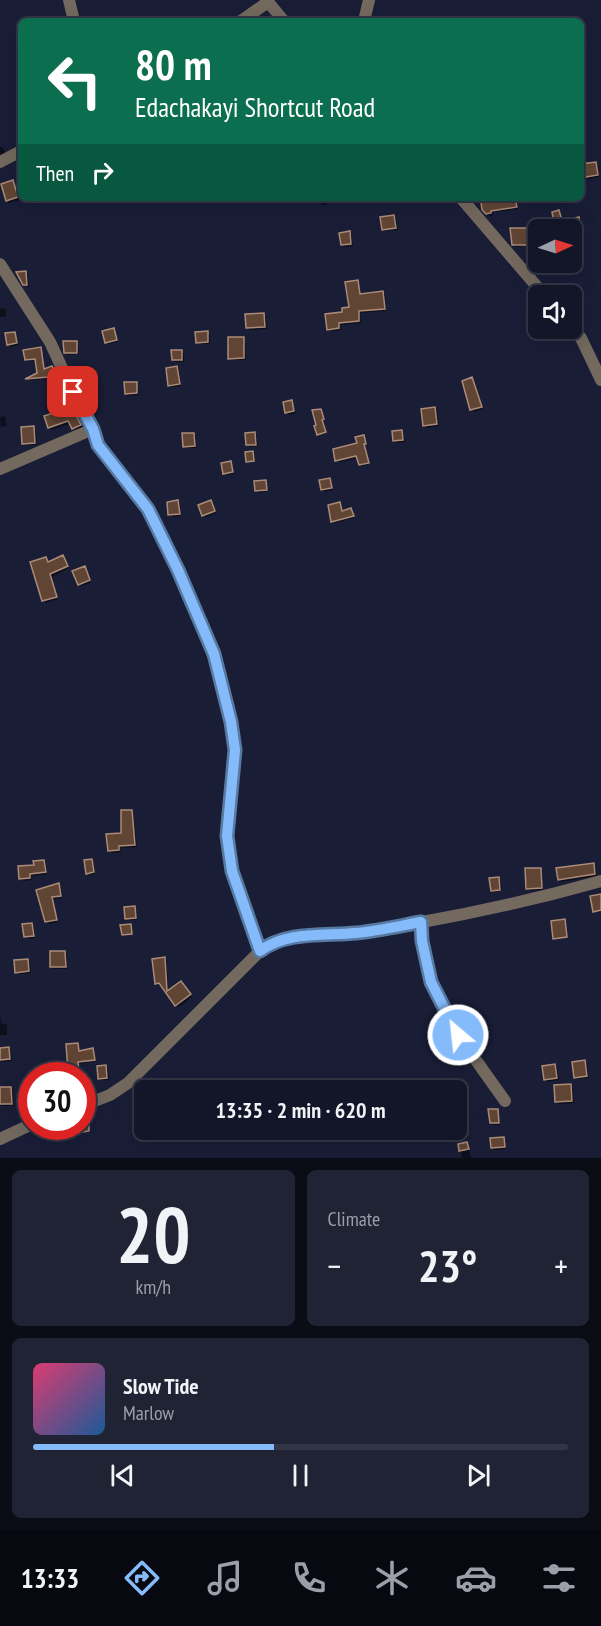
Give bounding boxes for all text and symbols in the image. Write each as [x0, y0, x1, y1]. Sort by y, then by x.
text: 80 m [135, 37, 212, 92]
icon: left [36, 42, 114, 120]
text: Edachakayi Shortcut Road [135, 90, 375, 124]
icon: right [86, 156, 119, 189]
text: Then [36, 159, 74, 187]
north arrow [528, 219, 582, 273]
map controls [528, 219, 582, 339]
button: sound [528, 285, 582, 339]
pin [47, 366, 98, 417]
icon: arrive [56, 375, 89, 408]
position arrow [426, 1003, 490, 1067]
speed limit sign: 30 [18, 1062, 96, 1140]
text: 13:35 · 2 min · 620 m [215, 1096, 386, 1124]
text: 20 [116, 1184, 191, 1285]
text: Climate [328, 1206, 380, 1232]
text: 23° [418, 1236, 477, 1294]
text: − [328, 1244, 341, 1287]
text: + [554, 1244, 568, 1287]
text: km/h [136, 1274, 171, 1300]
text: Slow Tide [123, 1372, 199, 1400]
text: Marlow [123, 1400, 174, 1426]
icon: previous [106, 1459, 139, 1492]
icon: pause [284, 1459, 317, 1492]
icon: next [462, 1459, 495, 1492]
icon: directions [121, 1557, 163, 1599]
icon: music [204, 1557, 246, 1599]
icon: phone [288, 1557, 330, 1599]
icon: climate [371, 1557, 413, 1599]
icon: car [455, 1557, 497, 1599]
icon: filters [538, 1557, 580, 1599]
text: 13:33 [21, 1561, 79, 1595]

